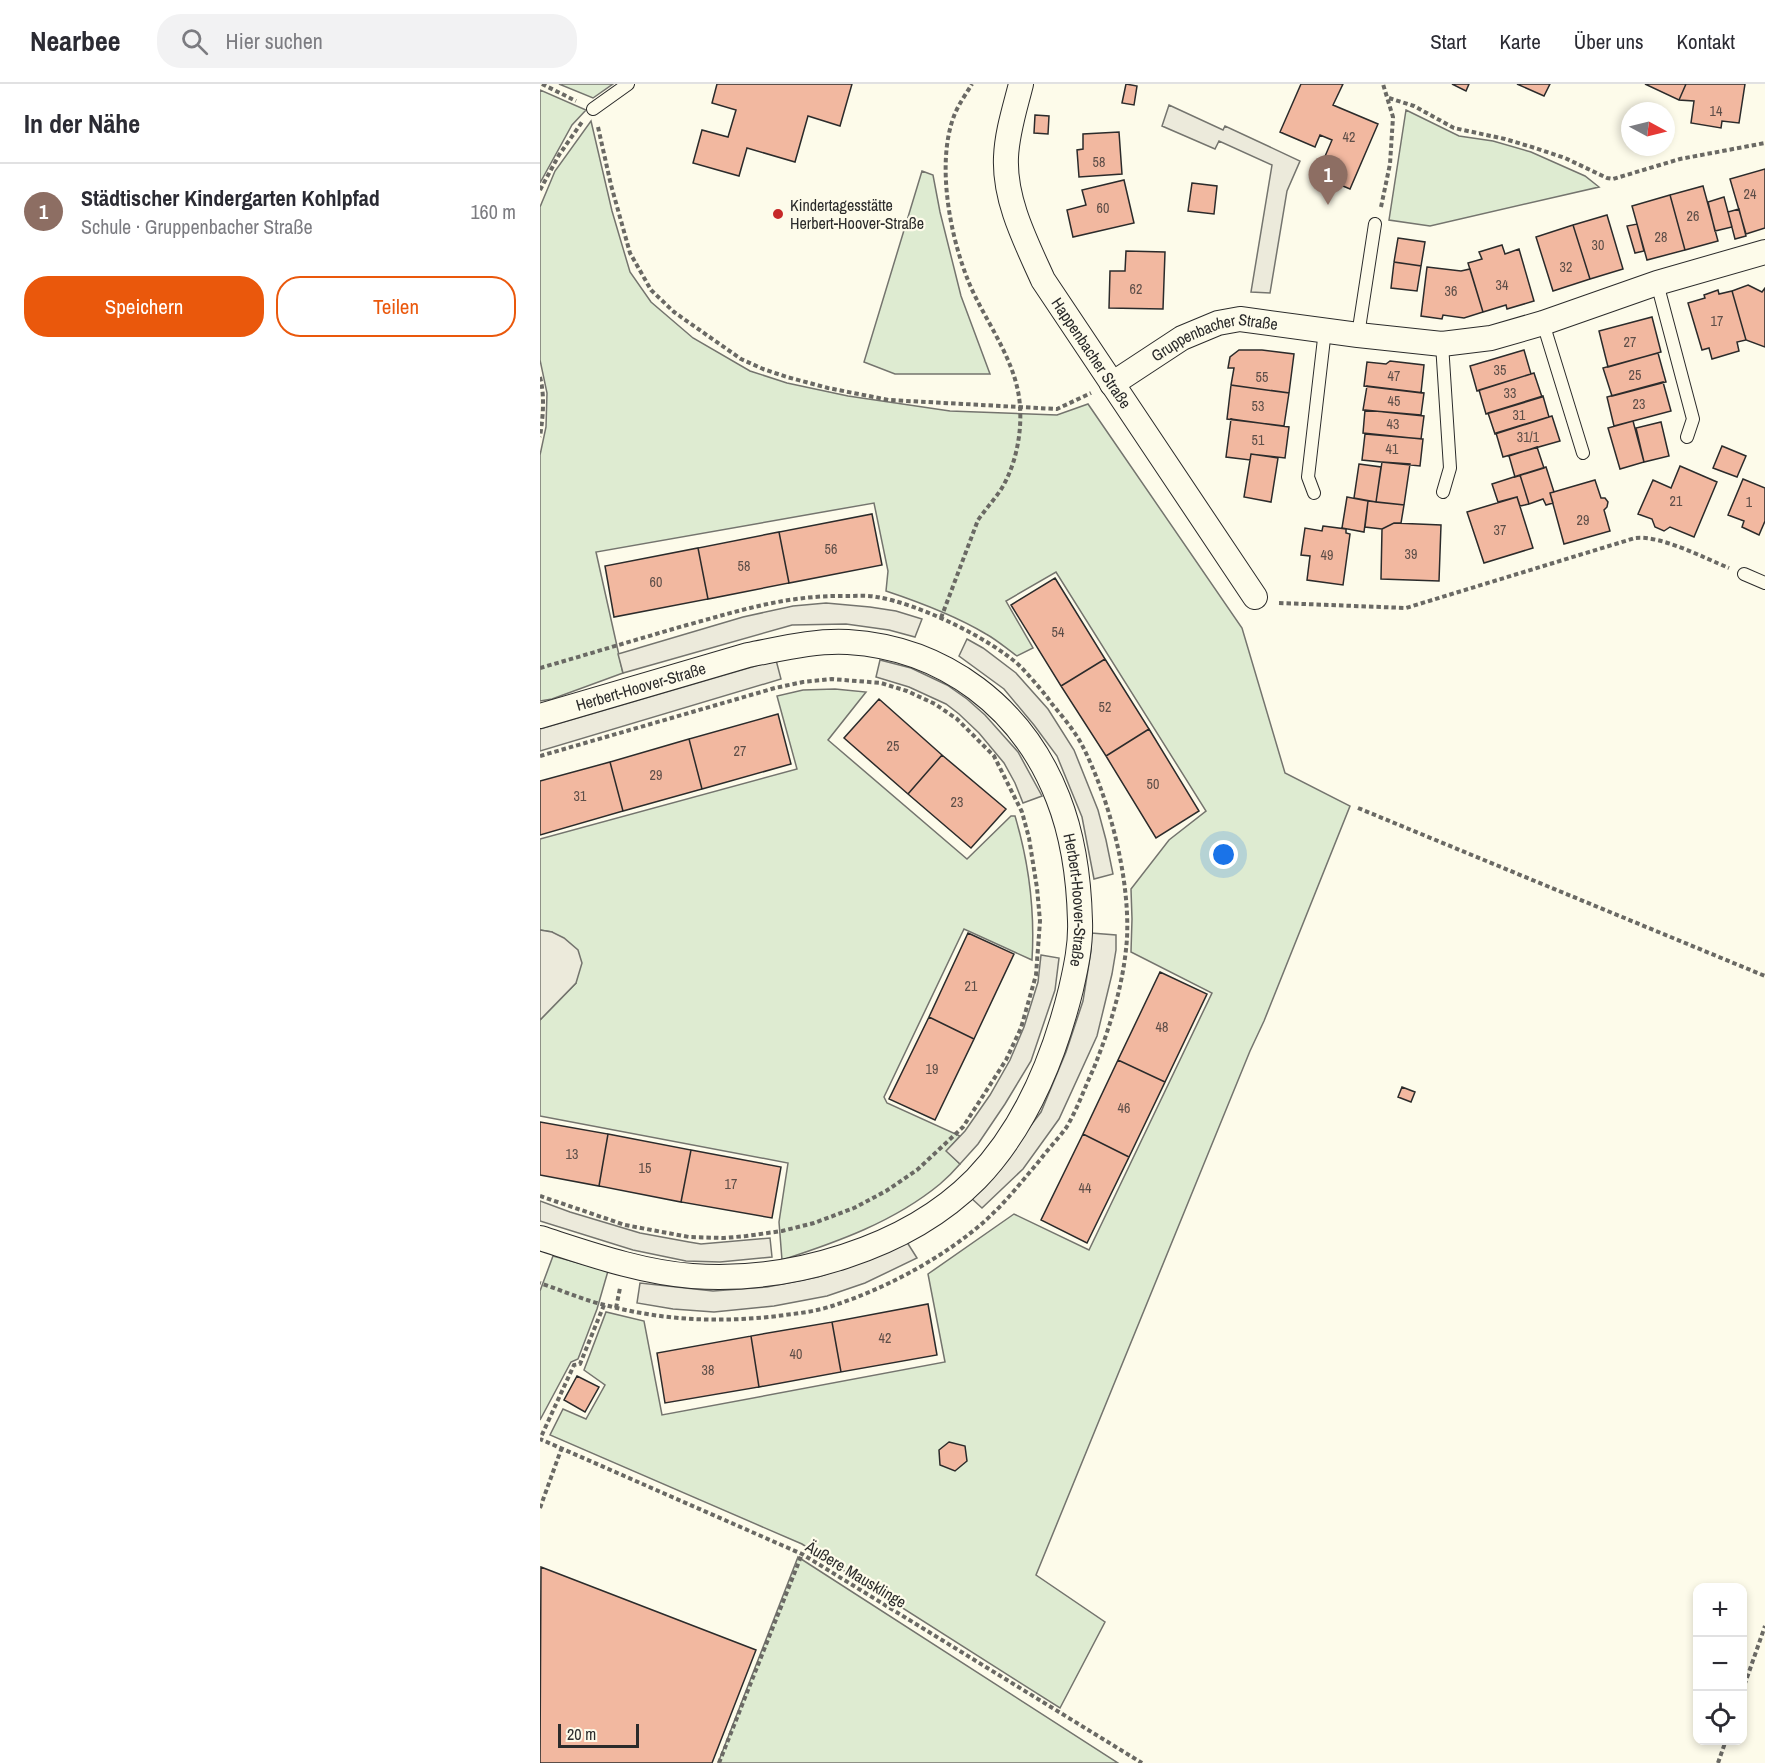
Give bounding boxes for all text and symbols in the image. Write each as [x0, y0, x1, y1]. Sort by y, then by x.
search box [157, 14, 577, 68]
text: Nearbee [30, 22, 121, 60]
icon: search [178, 25, 211, 58]
text: Hier suchen [226, 26, 323, 56]
text: Start [1430, 27, 1467, 56]
text: Karte [1500, 27, 1541, 56]
text: Über uns [1574, 27, 1644, 56]
text: Kontakt [1677, 27, 1735, 56]
north arrow [1621, 102, 1675, 156]
house number: 14 [1710, 102, 1723, 120]
text: In der Nähe [24, 106, 140, 141]
house number: 42 [1343, 128, 1355, 146]
house number: 58 [1093, 153, 1105, 171]
pin: 1 [1308, 156, 1348, 205]
text: Städtischer Kindergarten Kohlpfad [81, 183, 380, 213]
house number: 24 [1744, 185, 1757, 203]
place label: Kindertagesstätte Herbert-Hoover-Straße [790, 194, 924, 234]
text: 1 [39, 198, 48, 225]
text: 160 m [470, 198, 516, 225]
house number: 60 [1097, 199, 1109, 217]
marker: Kindertagesstätte Herbert-Hoover-Straße [771, 207, 785, 221]
house number: 26 [1687, 207, 1699, 225]
text: Schule · Gruppenbacher Straße [81, 213, 313, 240]
house number: 28 [1655, 228, 1667, 246]
house number: 30 [1592, 236, 1604, 254]
house number: 32 [1560, 258, 1572, 276]
button: Speichern [24, 276, 264, 337]
button: Teilen [276, 276, 516, 337]
house number: 34 [1496, 276, 1509, 294]
house number: 62 [1130, 280, 1142, 298]
house number: 36 [1445, 282, 1457, 300]
street label: Happenbacher Straße [1047, 293, 1137, 413]
street label: Gruppenbacher Straße [1147, 308, 1279, 366]
house number: 17 [1711, 312, 1723, 330]
house number: 27 [1624, 333, 1636, 351]
house number: 35 [1494, 361, 1506, 379]
house number: 25 [1629, 366, 1641, 384]
house number: 47 [1388, 367, 1400, 385]
house number: 55 [1256, 368, 1268, 386]
house number: 33 [1504, 384, 1516, 402]
house number: 45 [1388, 392, 1400, 410]
house number: 23 [1633, 395, 1645, 413]
house number: 53 [1252, 397, 1264, 415]
house number: 31 [1513, 406, 1526, 424]
house number: 43 [1387, 415, 1399, 433]
house number: 31/1 [1517, 428, 1540, 446]
house number: 51 [1252, 431, 1265, 449]
house number: 41 [1386, 440, 1399, 458]
house number: 21 [1670, 492, 1683, 510]
house number: 1 [1746, 493, 1753, 511]
house number: 29 [1577, 511, 1589, 529]
house number: 37 [1494, 521, 1506, 539]
house number: 56 [825, 540, 837, 558]
house number: 39 [1405, 545, 1417, 563]
house number: 49 [1321, 546, 1333, 564]
house number: 58 [738, 557, 750, 575]
house number: 60 [650, 573, 662, 591]
house number: 54 [1052, 623, 1065, 641]
street label: Herbert-Hoover-Straße [573, 657, 708, 716]
house number: 52 [1099, 698, 1111, 716]
house number: 25 [887, 737, 899, 755]
house number: 27 [734, 742, 746, 760]
house number: 29 [650, 766, 662, 784]
house number: 50 [1147, 775, 1159, 793]
house number: 31 [574, 787, 587, 805]
house number: 23 [951, 793, 963, 811]
street label: Herbert-Hoover-Straße [1058, 831, 1091, 969]
your location [1209, 840, 1238, 869]
house number: 21 [965, 977, 978, 995]
house number: 48 [1156, 1018, 1168, 1036]
house number: 19 [926, 1060, 938, 1078]
house number: 46 [1118, 1099, 1130, 1117]
house number: 13 [566, 1145, 578, 1163]
house number: 15 [639, 1159, 651, 1177]
house number: 17 [725, 1175, 737, 1193]
house number: 44 [1079, 1179, 1092, 1197]
house number: 42 [879, 1329, 891, 1347]
house number: 40 [790, 1345, 802, 1363]
house number: 38 [702, 1361, 714, 1379]
street label: Äußere Mausklinge [801, 1535, 910, 1613]
map controls [1693, 1583, 1747, 1745]
button: + [1693, 1583, 1747, 1637]
button: − [1693, 1637, 1747, 1691]
button: locate [1693, 1691, 1747, 1745]
scale bar [558, 1721, 639, 1748]
text: 20 m [567, 1723, 596, 1745]

